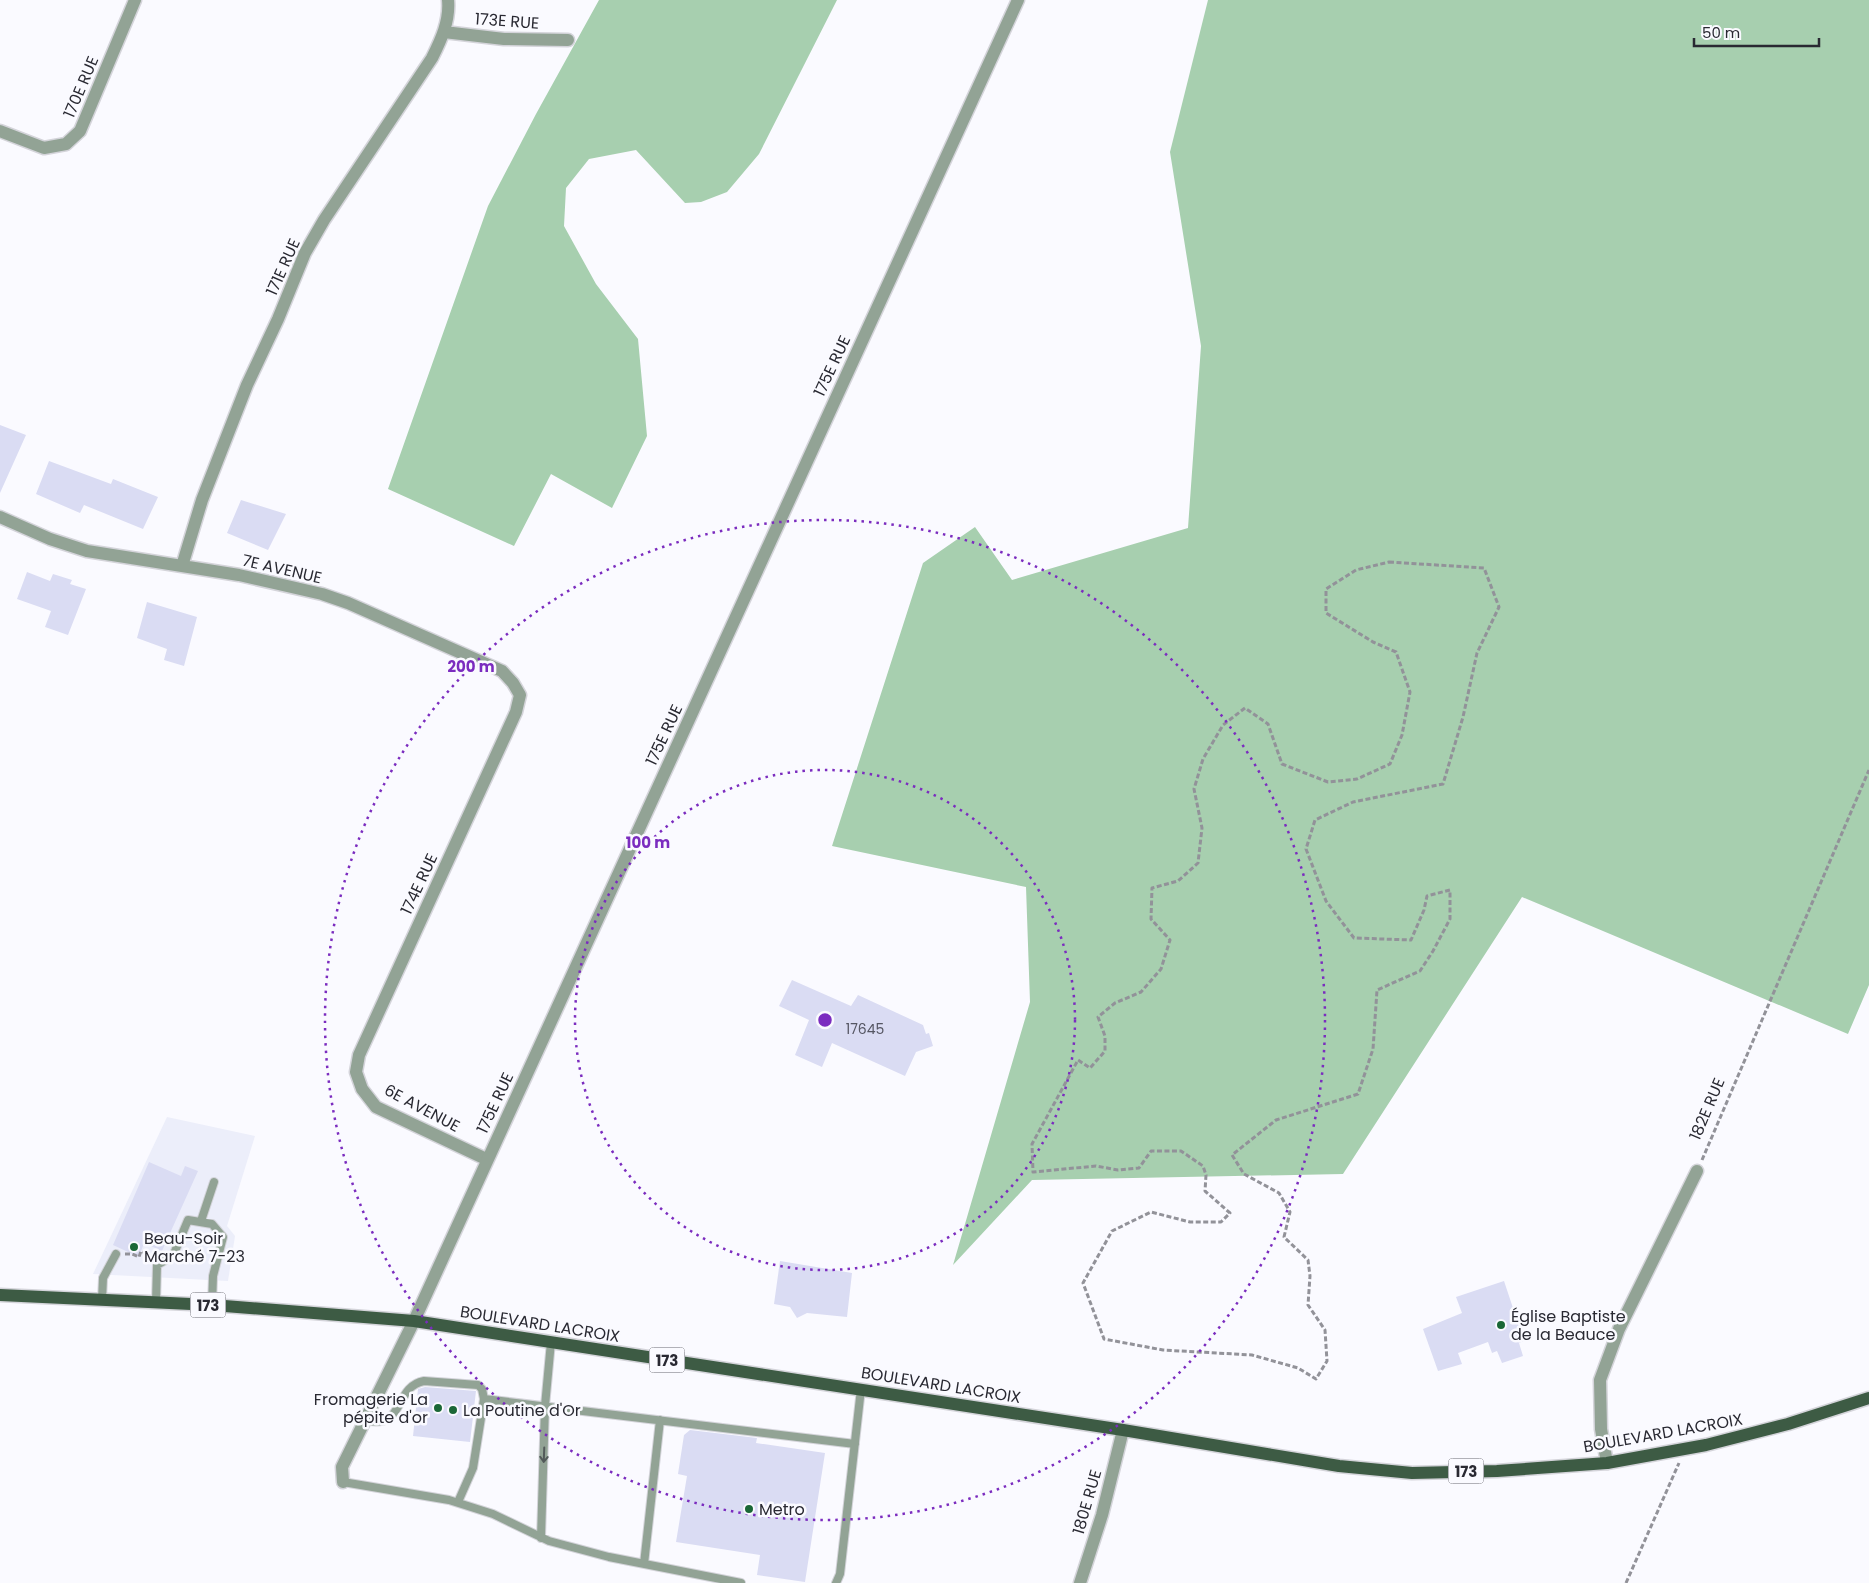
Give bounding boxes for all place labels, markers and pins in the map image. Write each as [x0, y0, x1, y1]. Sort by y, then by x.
centre of rings [816, 1011, 834, 1029]
place label: Beau-Soir Marché 7-23 [144, 1227, 245, 1268]
marker: Beau-Soir Marché 7-23 [128, 1241, 140, 1253]
place label: Église Baptiste de la Beauce [1511, 1305, 1626, 1346]
marker: Église Baptiste de la Beauce [1495, 1319, 1507, 1331]
place label: Fromagerie La pépite d'or [314, 1388, 428, 1429]
place label: La Poutine d'Or [463, 1399, 581, 1422]
marker: Fromagerie La pépite d'or [432, 1402, 444, 1414]
marker: La Poutine d'Or [447, 1404, 459, 1416]
place label: Metro [759, 1498, 805, 1521]
marker: Metro [743, 1503, 755, 1515]

